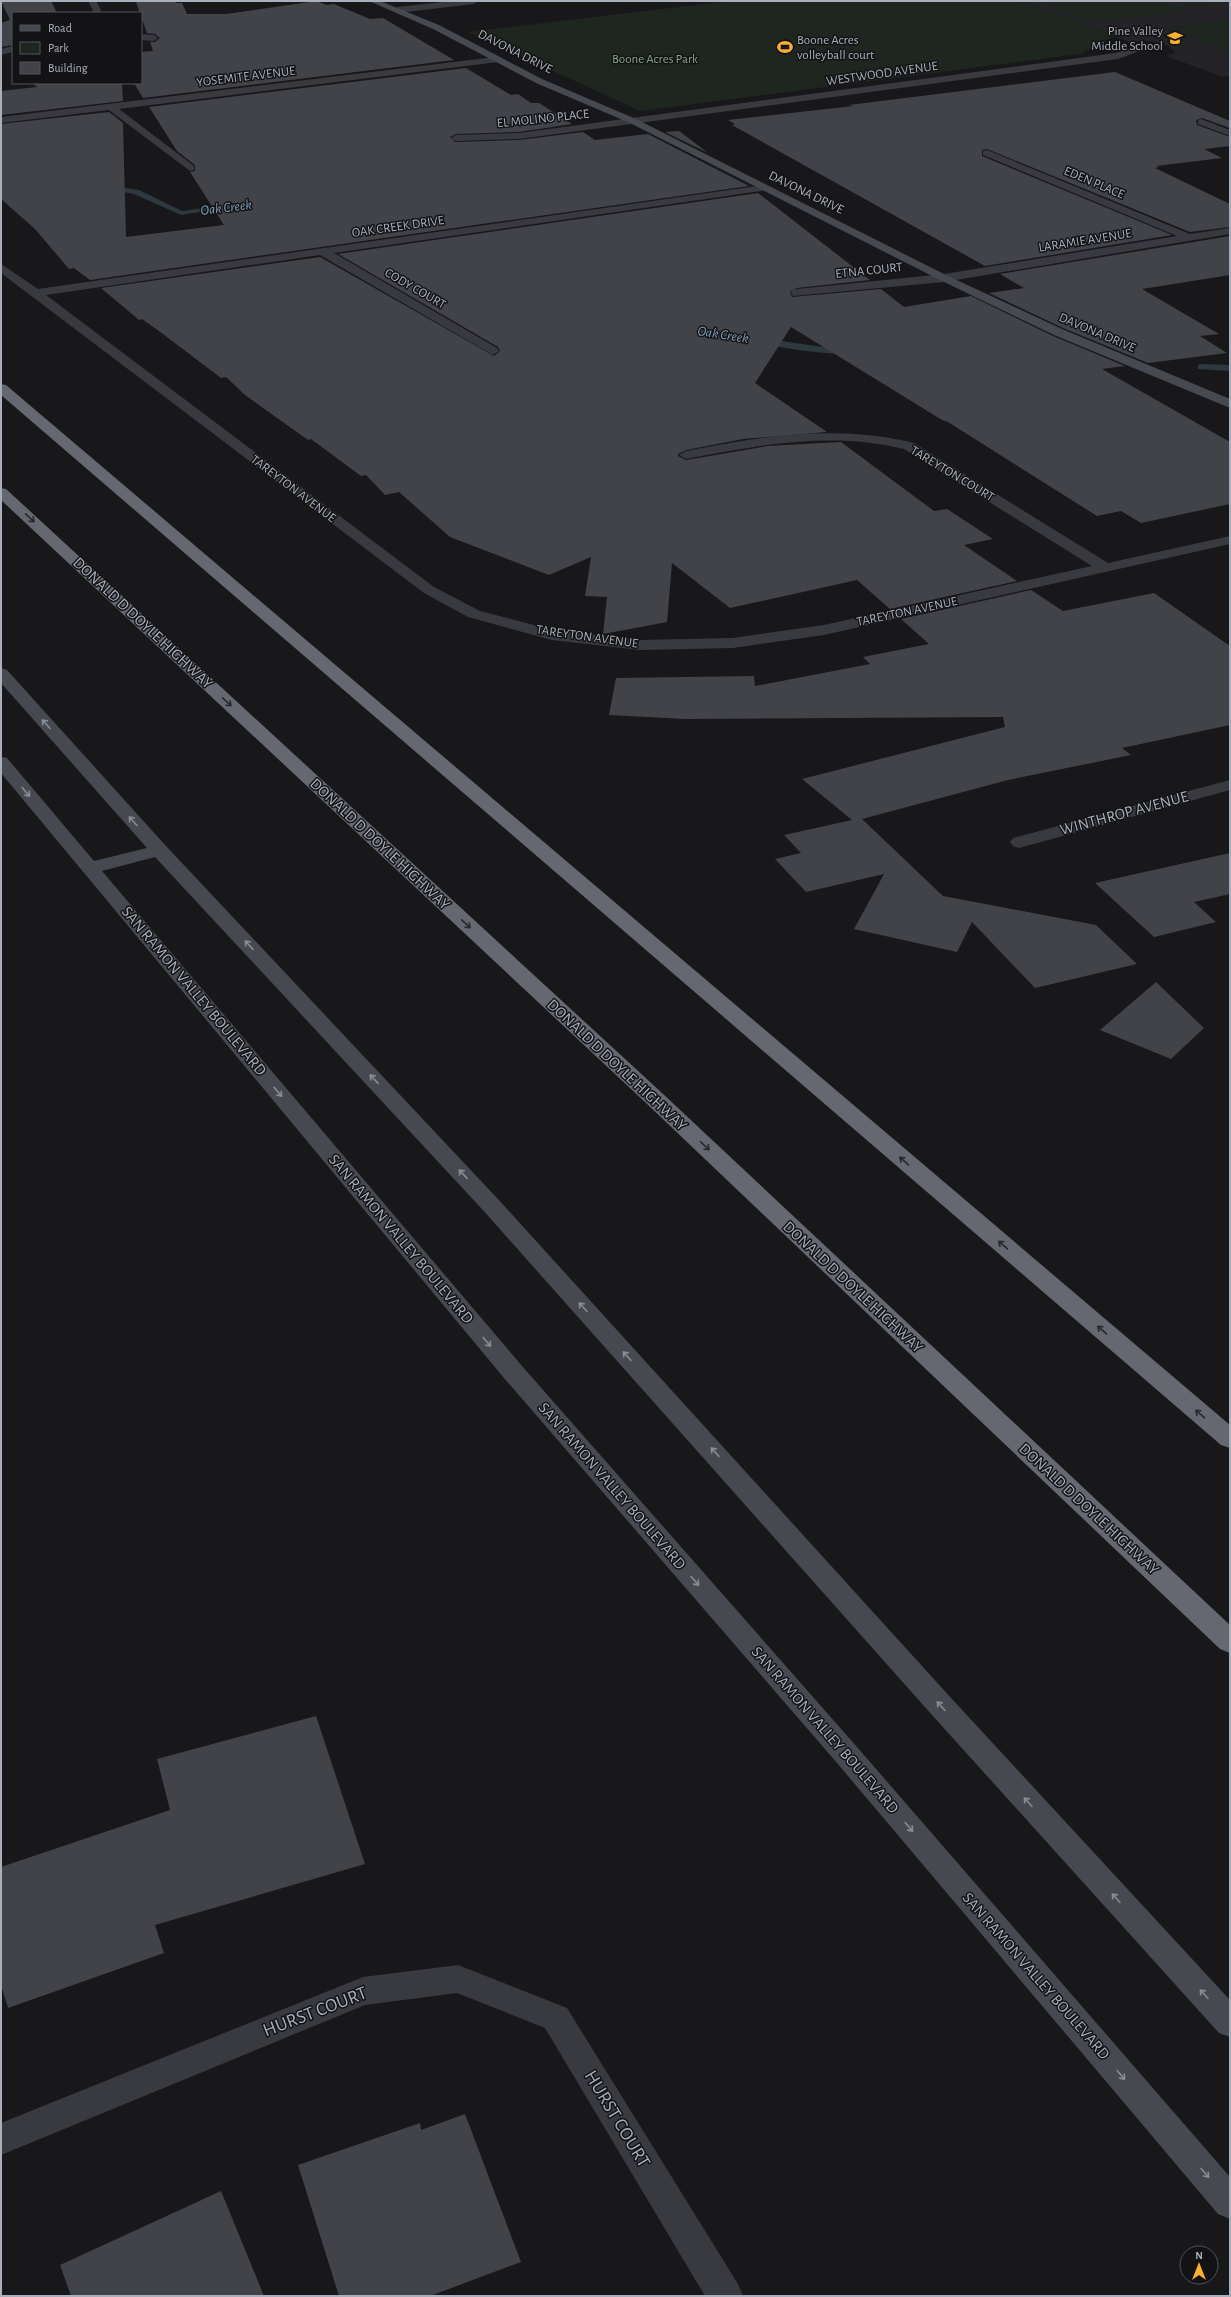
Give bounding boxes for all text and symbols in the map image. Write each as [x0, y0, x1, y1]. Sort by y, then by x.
legend [12, 12, 142, 84]
text: Road [48, 22, 72, 34]
place label: Pine Valley Middle School [1091, 25, 1163, 53]
street label: DAVONA DRIVE [476, 28, 554, 76]
school or university icon: Pine Valley Middle School [1166, 29, 1184, 47]
place label: Boone Acres volleyball court [797, 34, 874, 62]
sports icon: Boone Acres volleyball court [776, 38, 794, 56]
text: Park [48, 42, 69, 54]
park label: Boone Acres Park [612, 53, 698, 66]
street label: WESTWOOD AVENUE [825, 60, 939, 88]
text: Building [48, 62, 88, 74]
street label: YOSEMITE AVENUE [196, 64, 296, 90]
street label: EL MOLINO PLACE [496, 108, 590, 130]
street label: EDEN PLACE [1062, 164, 1126, 202]
street label: DAVONA DRIVE [766, 169, 846, 217]
water label: Oak Creek [200, 198, 253, 218]
street label: OAK CREEK DRIVE [351, 214, 445, 240]
street label: LARAMIE AVENUE [1038, 227, 1132, 255]
street label: ETNA COURT [835, 261, 904, 281]
street label: CODY COURT [382, 266, 448, 312]
street label: DAVONA DRIVE [1057, 311, 1137, 355]
water label: Oak Creek [696, 324, 750, 346]
street label: TAREYTON COURT [908, 444, 997, 504]
street label: TAREYTON AVENUE [248, 453, 338, 525]
one-way arrow [24, 513, 34, 522]
street label: DONALD D DOYLE HIGHWAY [70, 554, 216, 692]
street label: TAREYTON AVENUE [855, 595, 959, 629]
street label: TAREYTON AVENUE [535, 623, 639, 651]
one-way arrow [222, 697, 232, 707]
one-way arrow [42, 719, 51, 729]
street label: DONALD D DOYLE HIGHWAY [307, 775, 453, 913]
one-way arrow [22, 787, 31, 797]
street label: WINTHROP AVENUE [1058, 788, 1190, 838]
one-way arrow [128, 816, 138, 826]
street label: SAN RAMON VALLEY BOULEVARD [119, 903, 269, 1079]
one-way arrow [461, 919, 471, 929]
one-way arrow [244, 940, 254, 950]
street label: DONALD D DOYLE HIGHWAY [544, 996, 690, 1134]
one-way arrow [369, 1074, 379, 1084]
one-way arrow [274, 1086, 283, 1097]
one-way arrow [699, 1141, 709, 1150]
street label: SAN RAMON VALLEY BOULEVARD [326, 1151, 476, 1327]
one-way arrow [899, 1156, 909, 1165]
one-way arrow [458, 1169, 467, 1179]
street label: DONALD D DOYLE HIGHWAY [780, 1218, 926, 1356]
one-way arrow [998, 1241, 1008, 1250]
one-way arrow [579, 1302, 588, 1312]
one-way arrow [1096, 1325, 1107, 1334]
one-way arrow [483, 1336, 492, 1347]
one-way arrow [623, 1351, 632, 1361]
street label: SAN RAMON VALLEY BOULEVARD [535, 1400, 689, 1572]
one-way arrow [1196, 1410, 1206, 1419]
street label: DONALD D DOYLE HIGHWAY [1016, 1440, 1162, 1578]
one-way arrow [710, 1447, 719, 1457]
one-way arrow [690, 1576, 700, 1586]
street label: SAN RAMON VALLEY BOULEVARD [748, 1644, 902, 1816]
one-way arrow [936, 1701, 945, 1711]
one-way arrow [1024, 1797, 1033, 1807]
one-way arrow [904, 1822, 913, 1832]
street label: SAN RAMON VALLEY BOULEVARD [959, 1890, 1113, 2062]
one-way arrow [1111, 1893, 1121, 1903]
street label: HURST COURT [260, 1984, 370, 2040]
one-way arrow [1199, 1989, 1208, 1999]
street label: HURST COURT [581, 2067, 653, 2171]
one-way arrow [1116, 2069, 1125, 2080]
one-way arrow [1201, 2168, 1210, 2179]
north arrow [1179, 2245, 1219, 2285]
text: N [1195, 2250, 1203, 2261]

